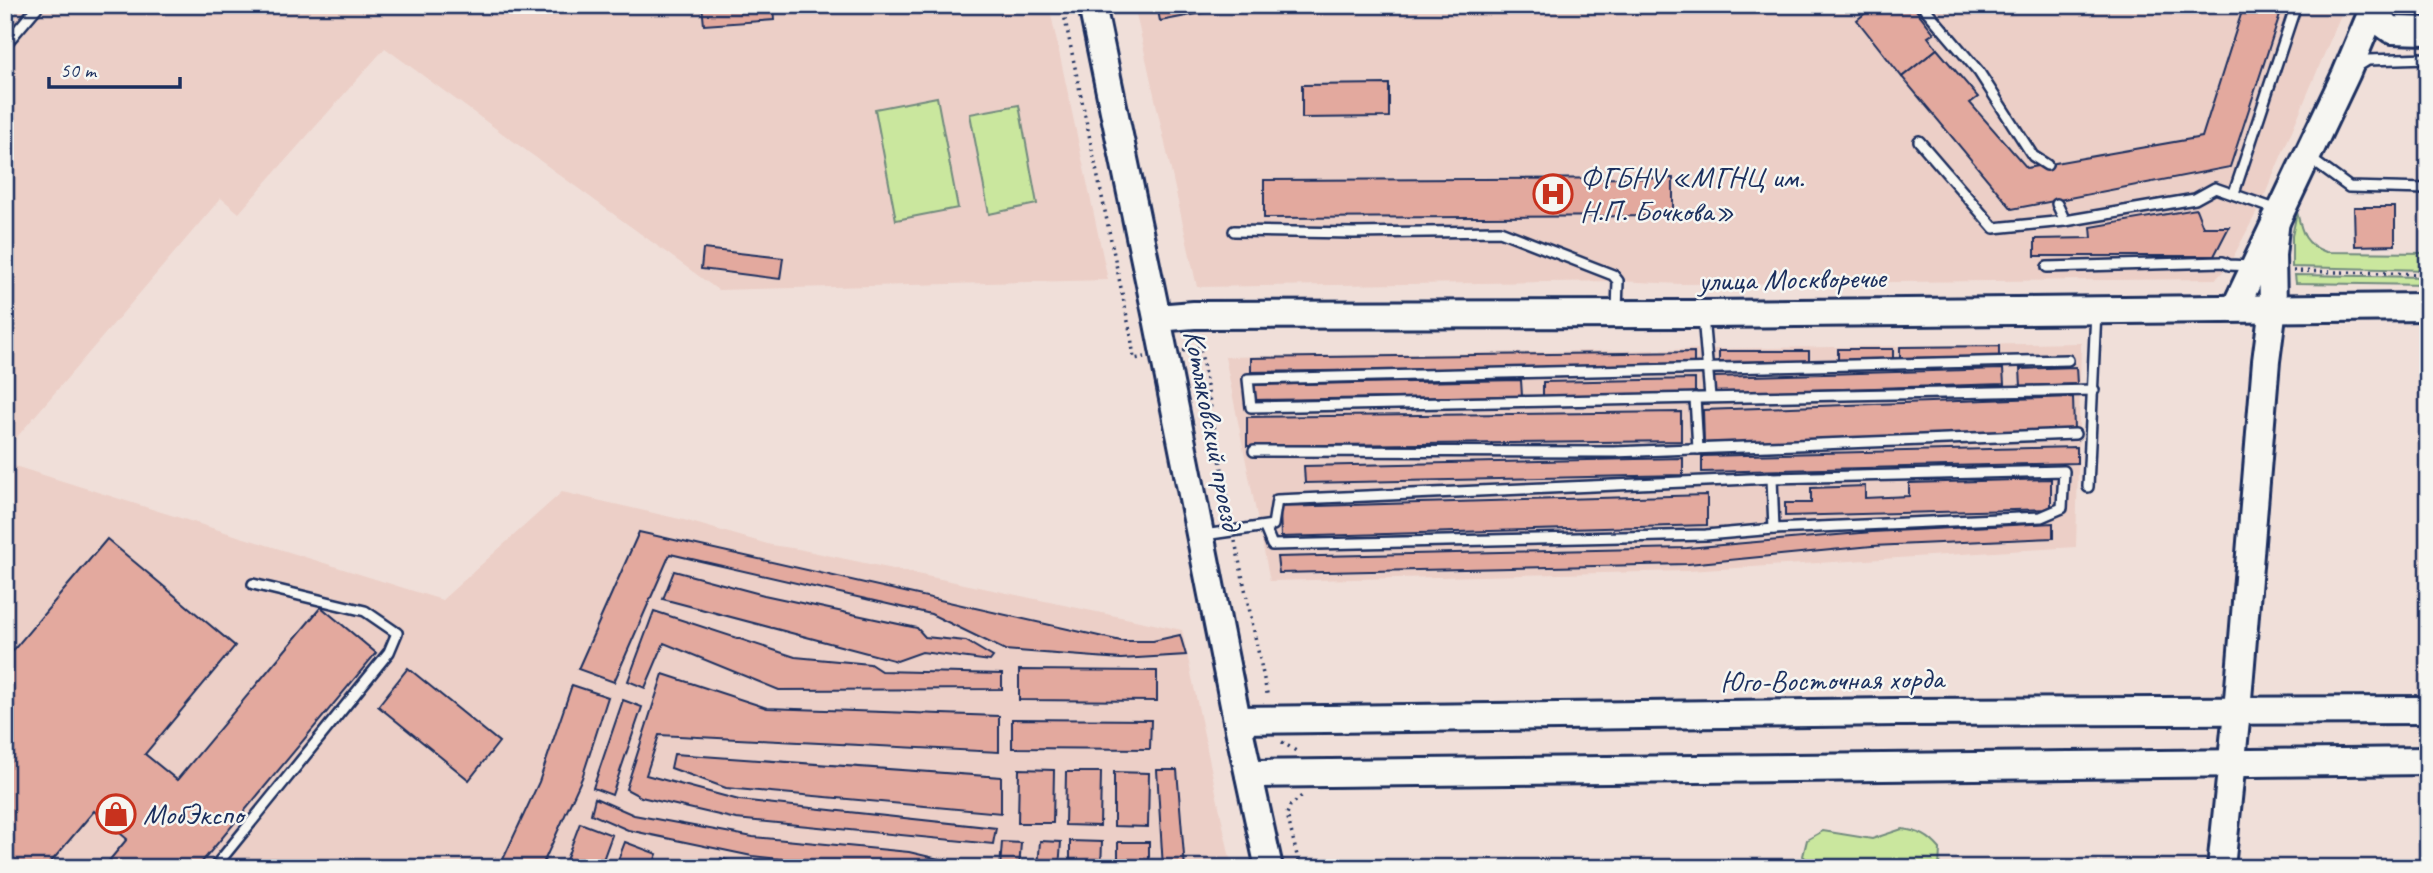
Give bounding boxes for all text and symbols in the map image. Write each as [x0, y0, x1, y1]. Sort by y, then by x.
scale bar [49, 46, 180, 90]
text: 50 m [60, 57, 98, 83]
place label: ФГБНУ «МГНЦ им. Н.П. Бочкова» [1580, 158, 1804, 230]
hospital icon: ФГБНУ «МГНЦ им. Н.П. Бочкова» [1532, 173, 1574, 215]
street label: улица Москворечье [1696, 258, 1888, 300]
street label: Котляковский проезд [1175, 327, 1251, 536]
street label: Юго-Восточная хорда [1720, 659, 1947, 701]
shop icon: МобЭкспо [95, 793, 137, 835]
place label: МобЭкспо [143, 795, 247, 833]

